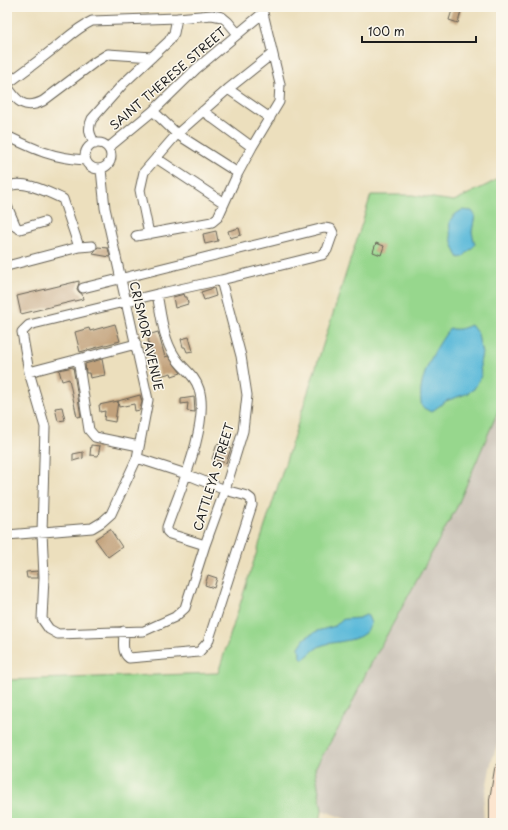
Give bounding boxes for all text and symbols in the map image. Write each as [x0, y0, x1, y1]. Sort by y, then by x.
scale bar [362, 18, 476, 44]
street label: SAINT THERESE STREET [105, 22, 230, 134]
text: 100 m [368, 22, 405, 40]
street label: CRISMOR AVENUE [126, 279, 168, 392]
street label: CATTLEYA STREET [188, 420, 238, 533]

